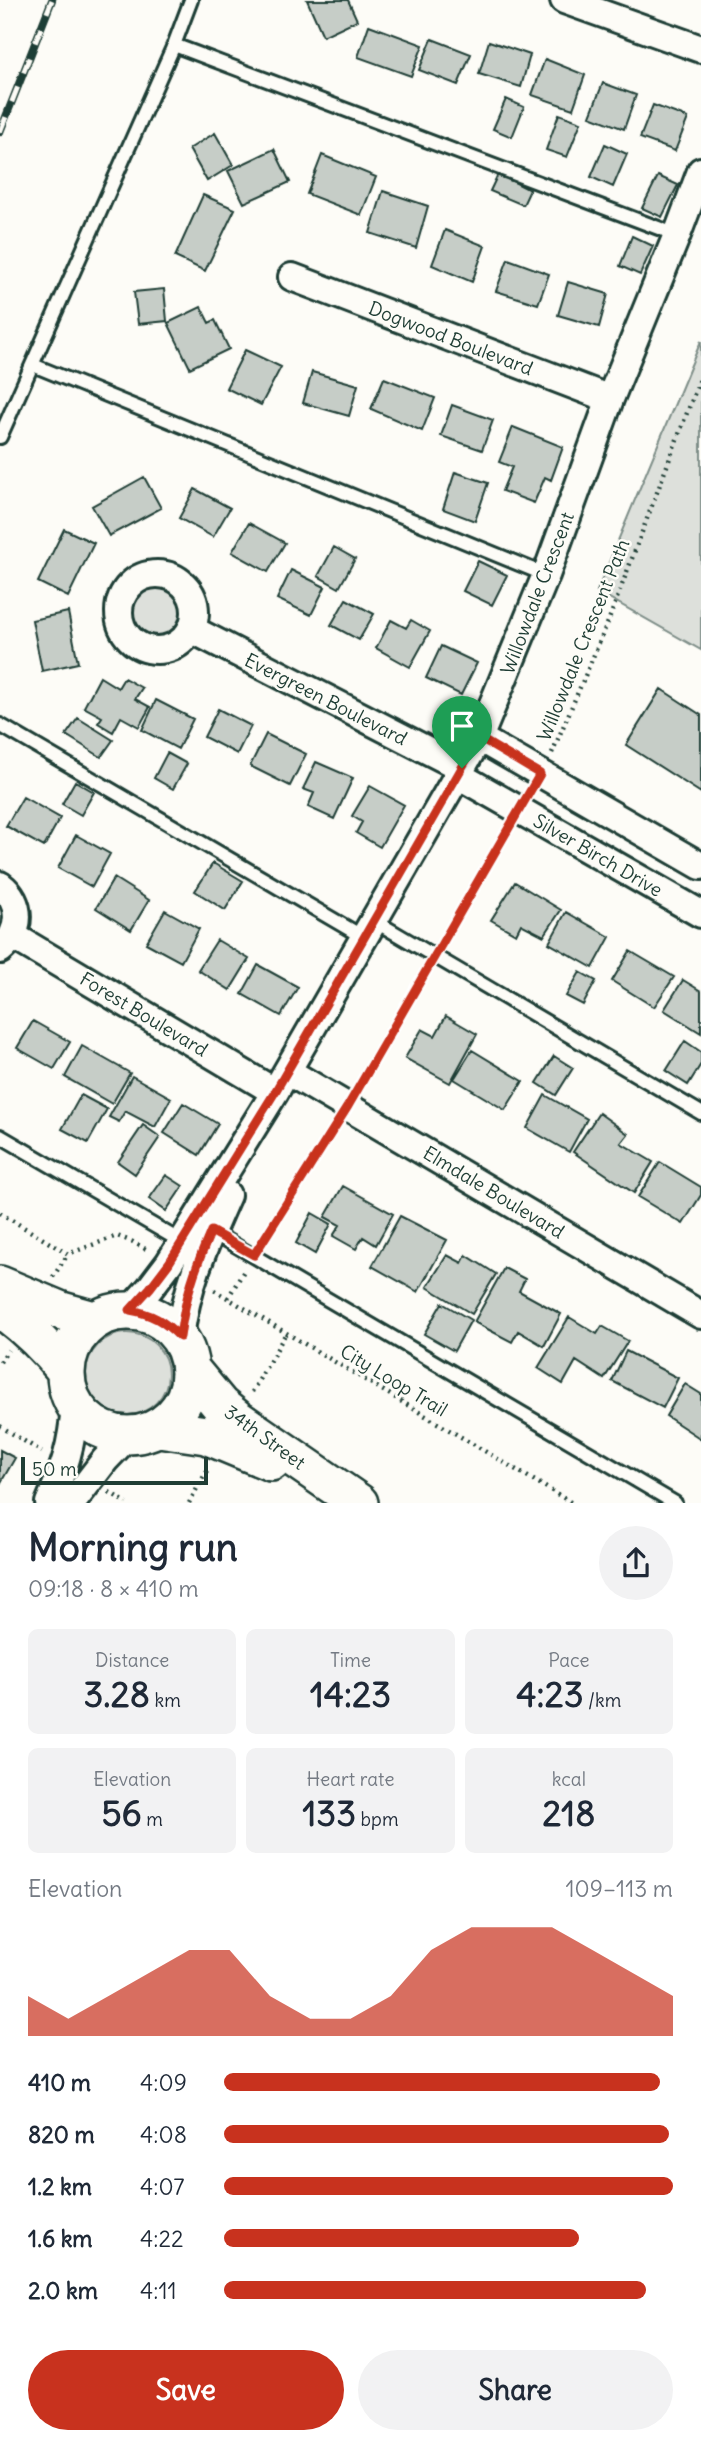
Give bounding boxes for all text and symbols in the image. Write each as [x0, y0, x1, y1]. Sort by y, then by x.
street label: Dogwood Boulevard [365, 296, 537, 380]
street label: Willowdale Crescent [495, 508, 579, 678]
street label: Willowdale Crescent Path [531, 535, 635, 744]
street label: Evergreen Boulevard [241, 648, 411, 750]
pin [432, 696, 492, 768]
icon: arrive [443, 707, 481, 745]
street label: Silver Birch Drive [529, 808, 667, 902]
street label: Forest Boulevard [76, 966, 212, 1062]
street label: Elmdale Boulevard [419, 1140, 569, 1244]
street label: City Loop Trail [336, 1339, 452, 1421]
street label: 34th Street [220, 1400, 310, 1474]
scale bar [21, 1454, 208, 1485]
text: 50 m [32, 1457, 77, 1481]
text: Morning run [28, 1524, 238, 1571]
button: share [599, 1526, 673, 1600]
text: 09:18 · 8 × 410 m [28, 1574, 199, 1603]
text: Distance [95, 1648, 169, 1672]
text: Time [330, 1648, 371, 1672]
text: Pace [548, 1648, 589, 1672]
text: 3.28 [83, 1672, 150, 1716]
text: 14:23 [310, 1672, 391, 1716]
text: 4:23 [516, 1672, 584, 1716]
text: km [150, 1688, 181, 1712]
text: /km [584, 1688, 621, 1712]
text: Elevation [93, 1767, 171, 1791]
text: Heart rate [306, 1767, 395, 1791]
text: kcal [552, 1767, 586, 1791]
text: 56 [101, 1791, 142, 1835]
text: 133 [302, 1791, 356, 1835]
text: 218 [542, 1791, 595, 1835]
text: m [142, 1807, 163, 1831]
text: bpm [356, 1807, 399, 1831]
text: Elevation [28, 1874, 122, 1903]
text: 109–113 m [565, 1874, 673, 1903]
text: 410 m [28, 2068, 91, 2097]
text: 4:09 [140, 2068, 187, 2097]
text: 820 m [28, 2120, 95, 2149]
text: 4:08 [140, 2120, 187, 2149]
text: 1.2 km [28, 2172, 92, 2201]
text: 4:07 [140, 2172, 185, 2201]
text: 1.6 km [28, 2224, 93, 2253]
text: 4:22 [140, 2224, 184, 2253]
text: 2.0 km [28, 2276, 98, 2305]
text: 4:11 [140, 2276, 177, 2305]
button: Save [28, 2350, 344, 2430]
button: Share [358, 2350, 673, 2430]

